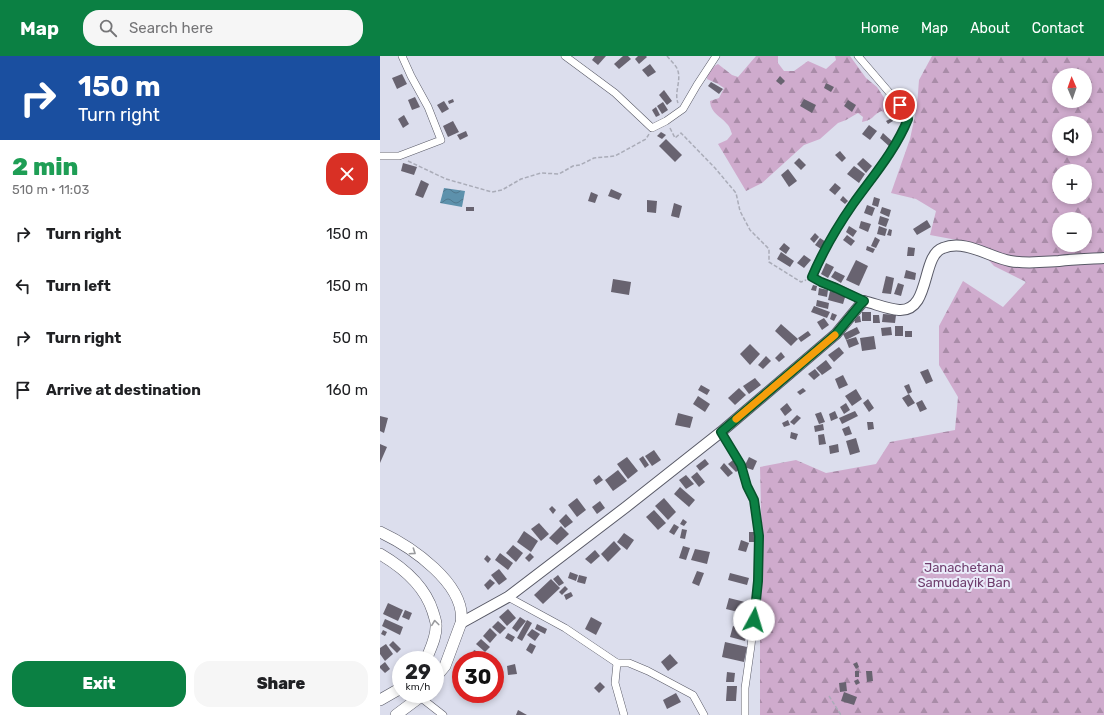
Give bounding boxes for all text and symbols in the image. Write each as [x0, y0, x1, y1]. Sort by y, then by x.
search box [83, 10, 363, 46]
text: Map [20, 17, 59, 40]
icon: search [97, 17, 119, 39]
text: Search here [129, 19, 213, 37]
text: Home [861, 20, 899, 37]
text: Map [921, 20, 948, 37]
text: About [970, 20, 1010, 37]
text: Contact [1032, 20, 1084, 37]
north arrow [1052, 68, 1092, 108]
map controls [1052, 68, 1092, 252]
text: 150 m [78, 70, 161, 103]
icon: right [12, 72, 64, 124]
pin [883, 88, 917, 122]
icon: arrive [889, 94, 911, 116]
text: Turn right [78, 104, 160, 126]
button: sound [1052, 116, 1092, 156]
text: 2 min [12, 153, 78, 181]
button: close [326, 153, 368, 195]
button: + [1052, 164, 1092, 204]
text: 510 m · 11:03 [12, 182, 89, 197]
button: − [1052, 212, 1092, 252]
icon: right [12, 223, 34, 245]
text: Turn right [46, 225, 121, 243]
text: 150 m [326, 225, 368, 243]
icon: left [12, 275, 34, 297]
text: Turn left [46, 277, 111, 295]
text: 150 m [326, 277, 368, 295]
icon: right [12, 327, 34, 349]
text: Turn right [46, 329, 121, 347]
text: 50 m [333, 329, 368, 347]
icon: arrive [12, 379, 34, 401]
text: Arrive at destination [46, 381, 201, 399]
text: 160 m [326, 381, 368, 399]
one-way arrow [409, 547, 416, 554]
park label: Janachetana Samudayik Ban [917, 560, 1011, 590]
position arrow [733, 599, 775, 641]
one-way arrow [430, 620, 439, 626]
speed limit sign: 30 [452, 651, 504, 703]
text: 29 [405, 660, 431, 684]
button: Exit [12, 661, 186, 707]
button: Share [194, 661, 368, 707]
text: km/h [406, 681, 430, 693]

